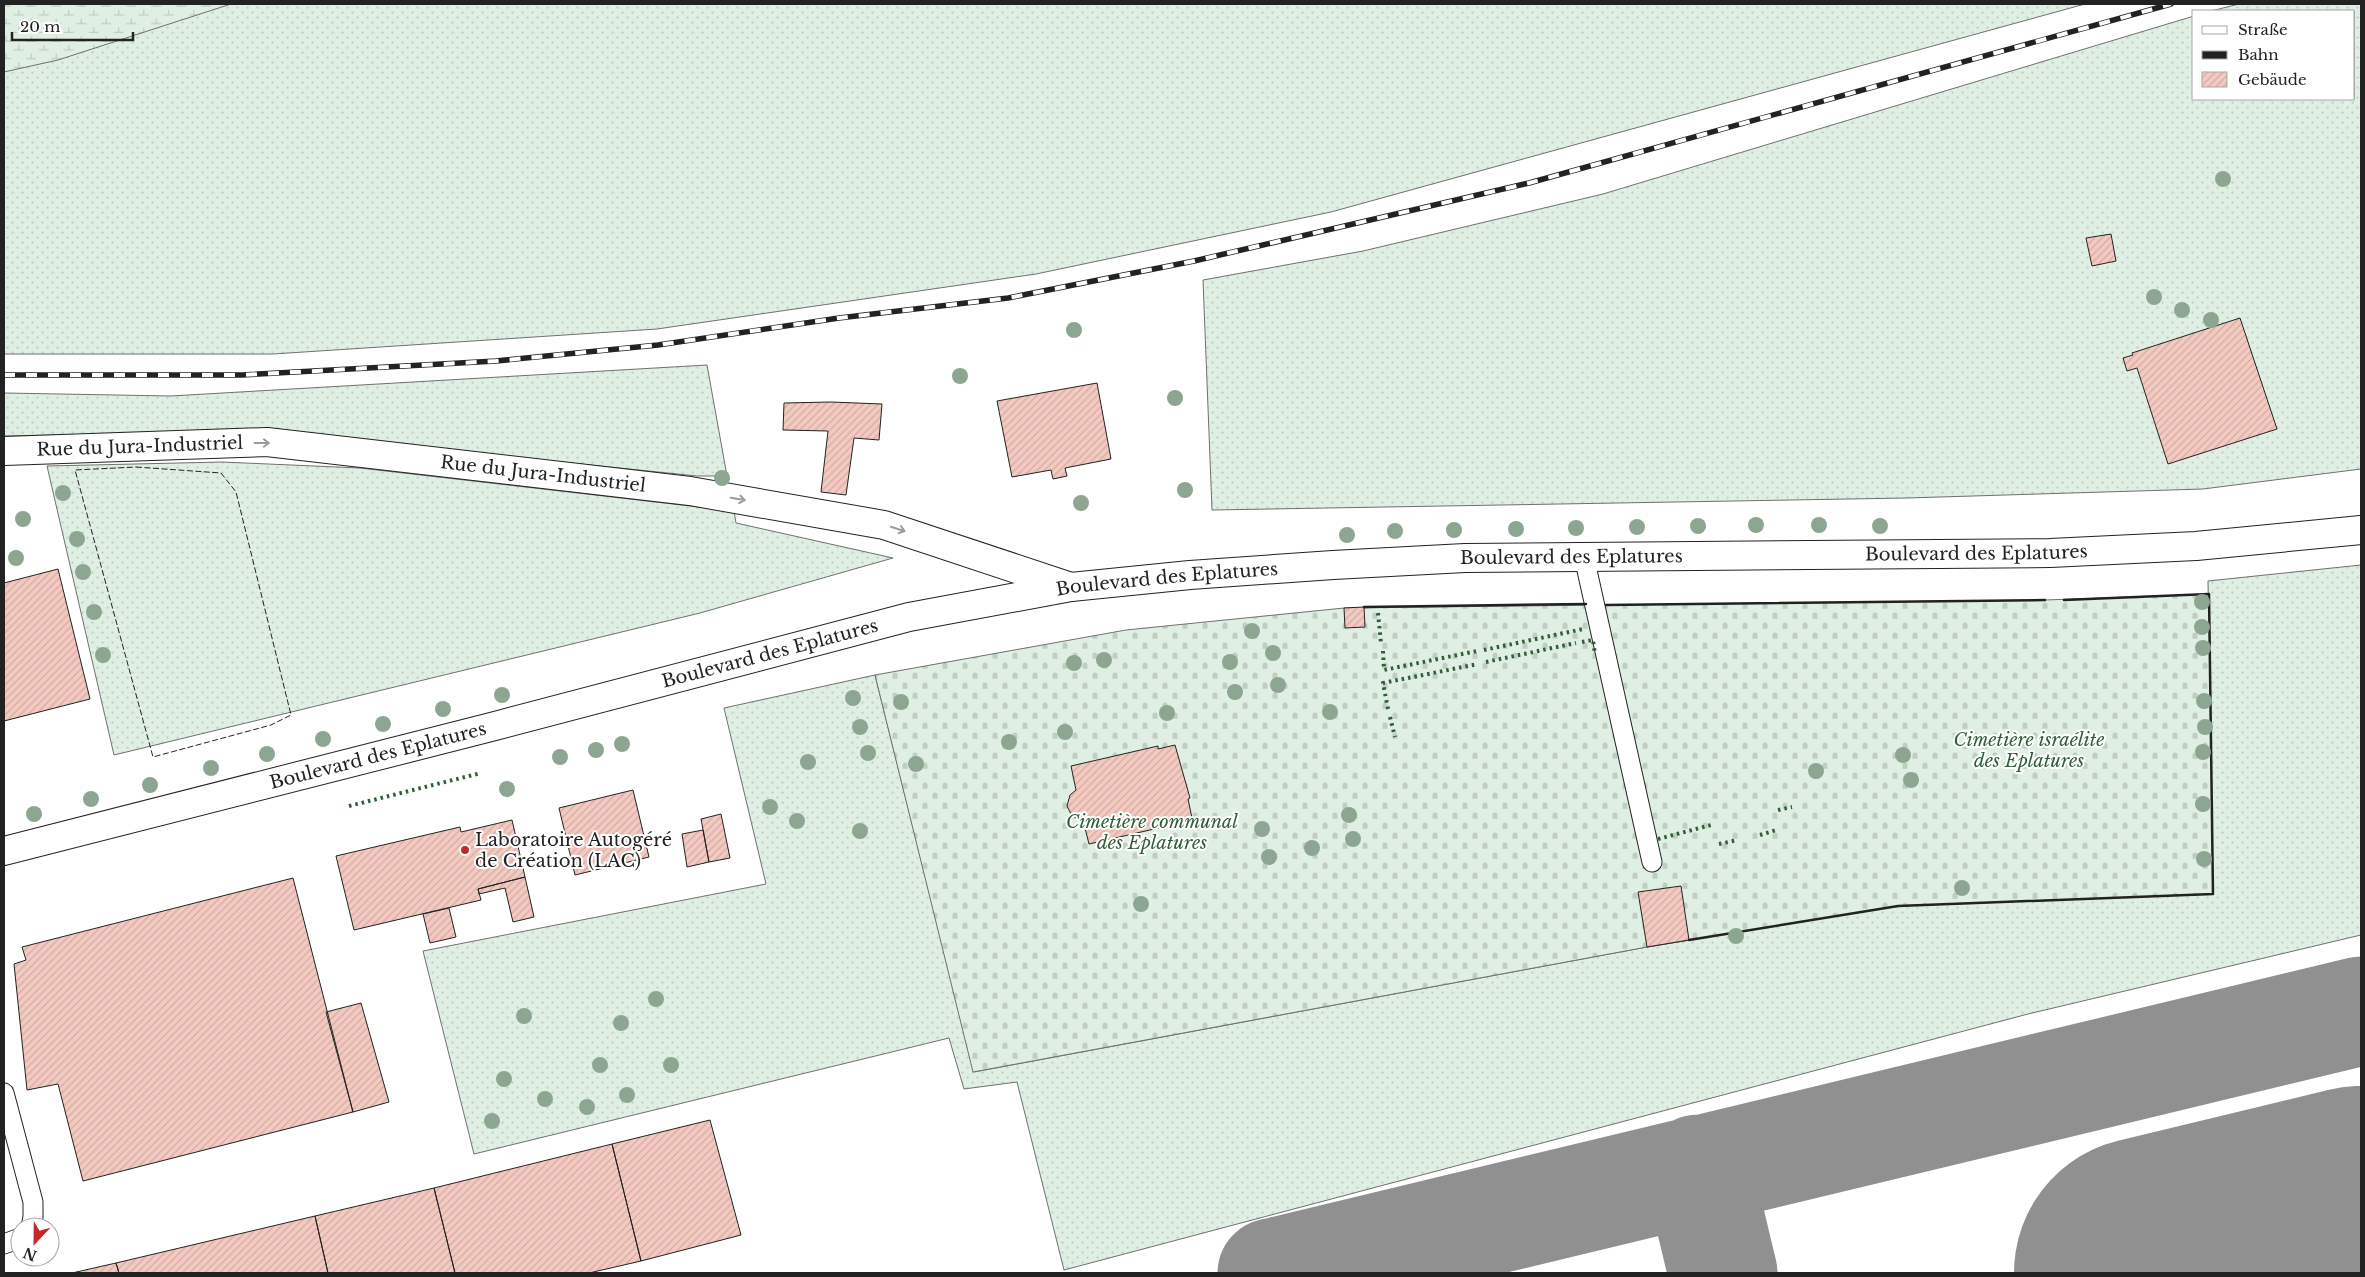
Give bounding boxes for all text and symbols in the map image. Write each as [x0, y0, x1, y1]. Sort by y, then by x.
scale bar [12, 10, 134, 42]
legend [2192, 10, 2355, 100]
text: 20 m [20, 17, 60, 36]
text: Straße [2238, 20, 2288, 39]
text: Bahn [2238, 45, 2278, 64]
text: Gebäude [2238, 70, 2307, 89]
street label: Rue du Jura-Industriel [36, 432, 244, 461]
one-way arrow [254, 438, 270, 448]
street label: Rue du Jura-Industriel [439, 451, 647, 497]
one-way arrow [730, 495, 746, 505]
one-way arrow [890, 525, 905, 534]
street label: Boulevard des Eplatures [1865, 540, 2088, 566]
street label: Boulevard des Eplatures [1460, 545, 1683, 569]
street label: Boulevard des Eplatures [1054, 558, 1279, 601]
street label: Boulevard des Eplatures [659, 615, 881, 693]
street label: Boulevard des Eplatures [267, 718, 489, 794]
park label: Cimetière israélite des Eplatures [1953, 729, 2105, 772]
park label: Cimetière communal des Eplatures [1066, 811, 1238, 854]
place label: Laboratoire Autogéré de Création (LAC) [475, 829, 672, 872]
marker: Laboratoire Autogéré de Création (LAC) [459, 844, 471, 856]
north arrow [10, 1217, 60, 1267]
text: N [21, 1243, 40, 1265]

